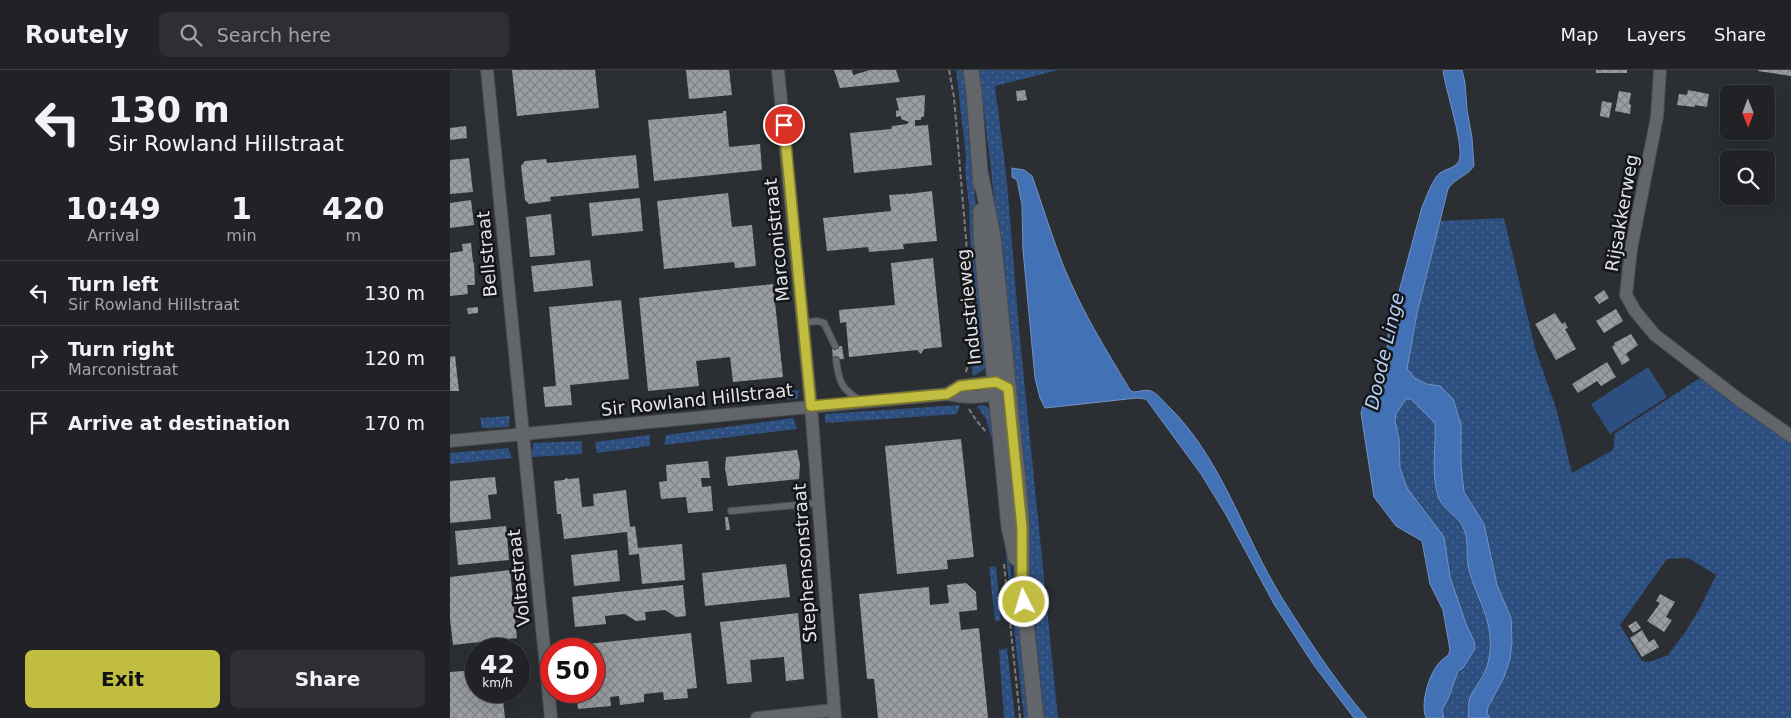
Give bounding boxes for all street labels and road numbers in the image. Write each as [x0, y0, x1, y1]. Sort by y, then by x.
street label: Rijsakkerweg [1601, 153, 1642, 273]
street label: Marconistraat [760, 177, 793, 303]
street label: Bellstraat [472, 210, 501, 298]
street label: Industrieweg [952, 248, 985, 366]
street label: Sir Rowland Hillstraat [600, 379, 794, 420]
street label: Stephensonstraat [788, 483, 821, 643]
street label: Voltastraat [503, 528, 534, 628]

